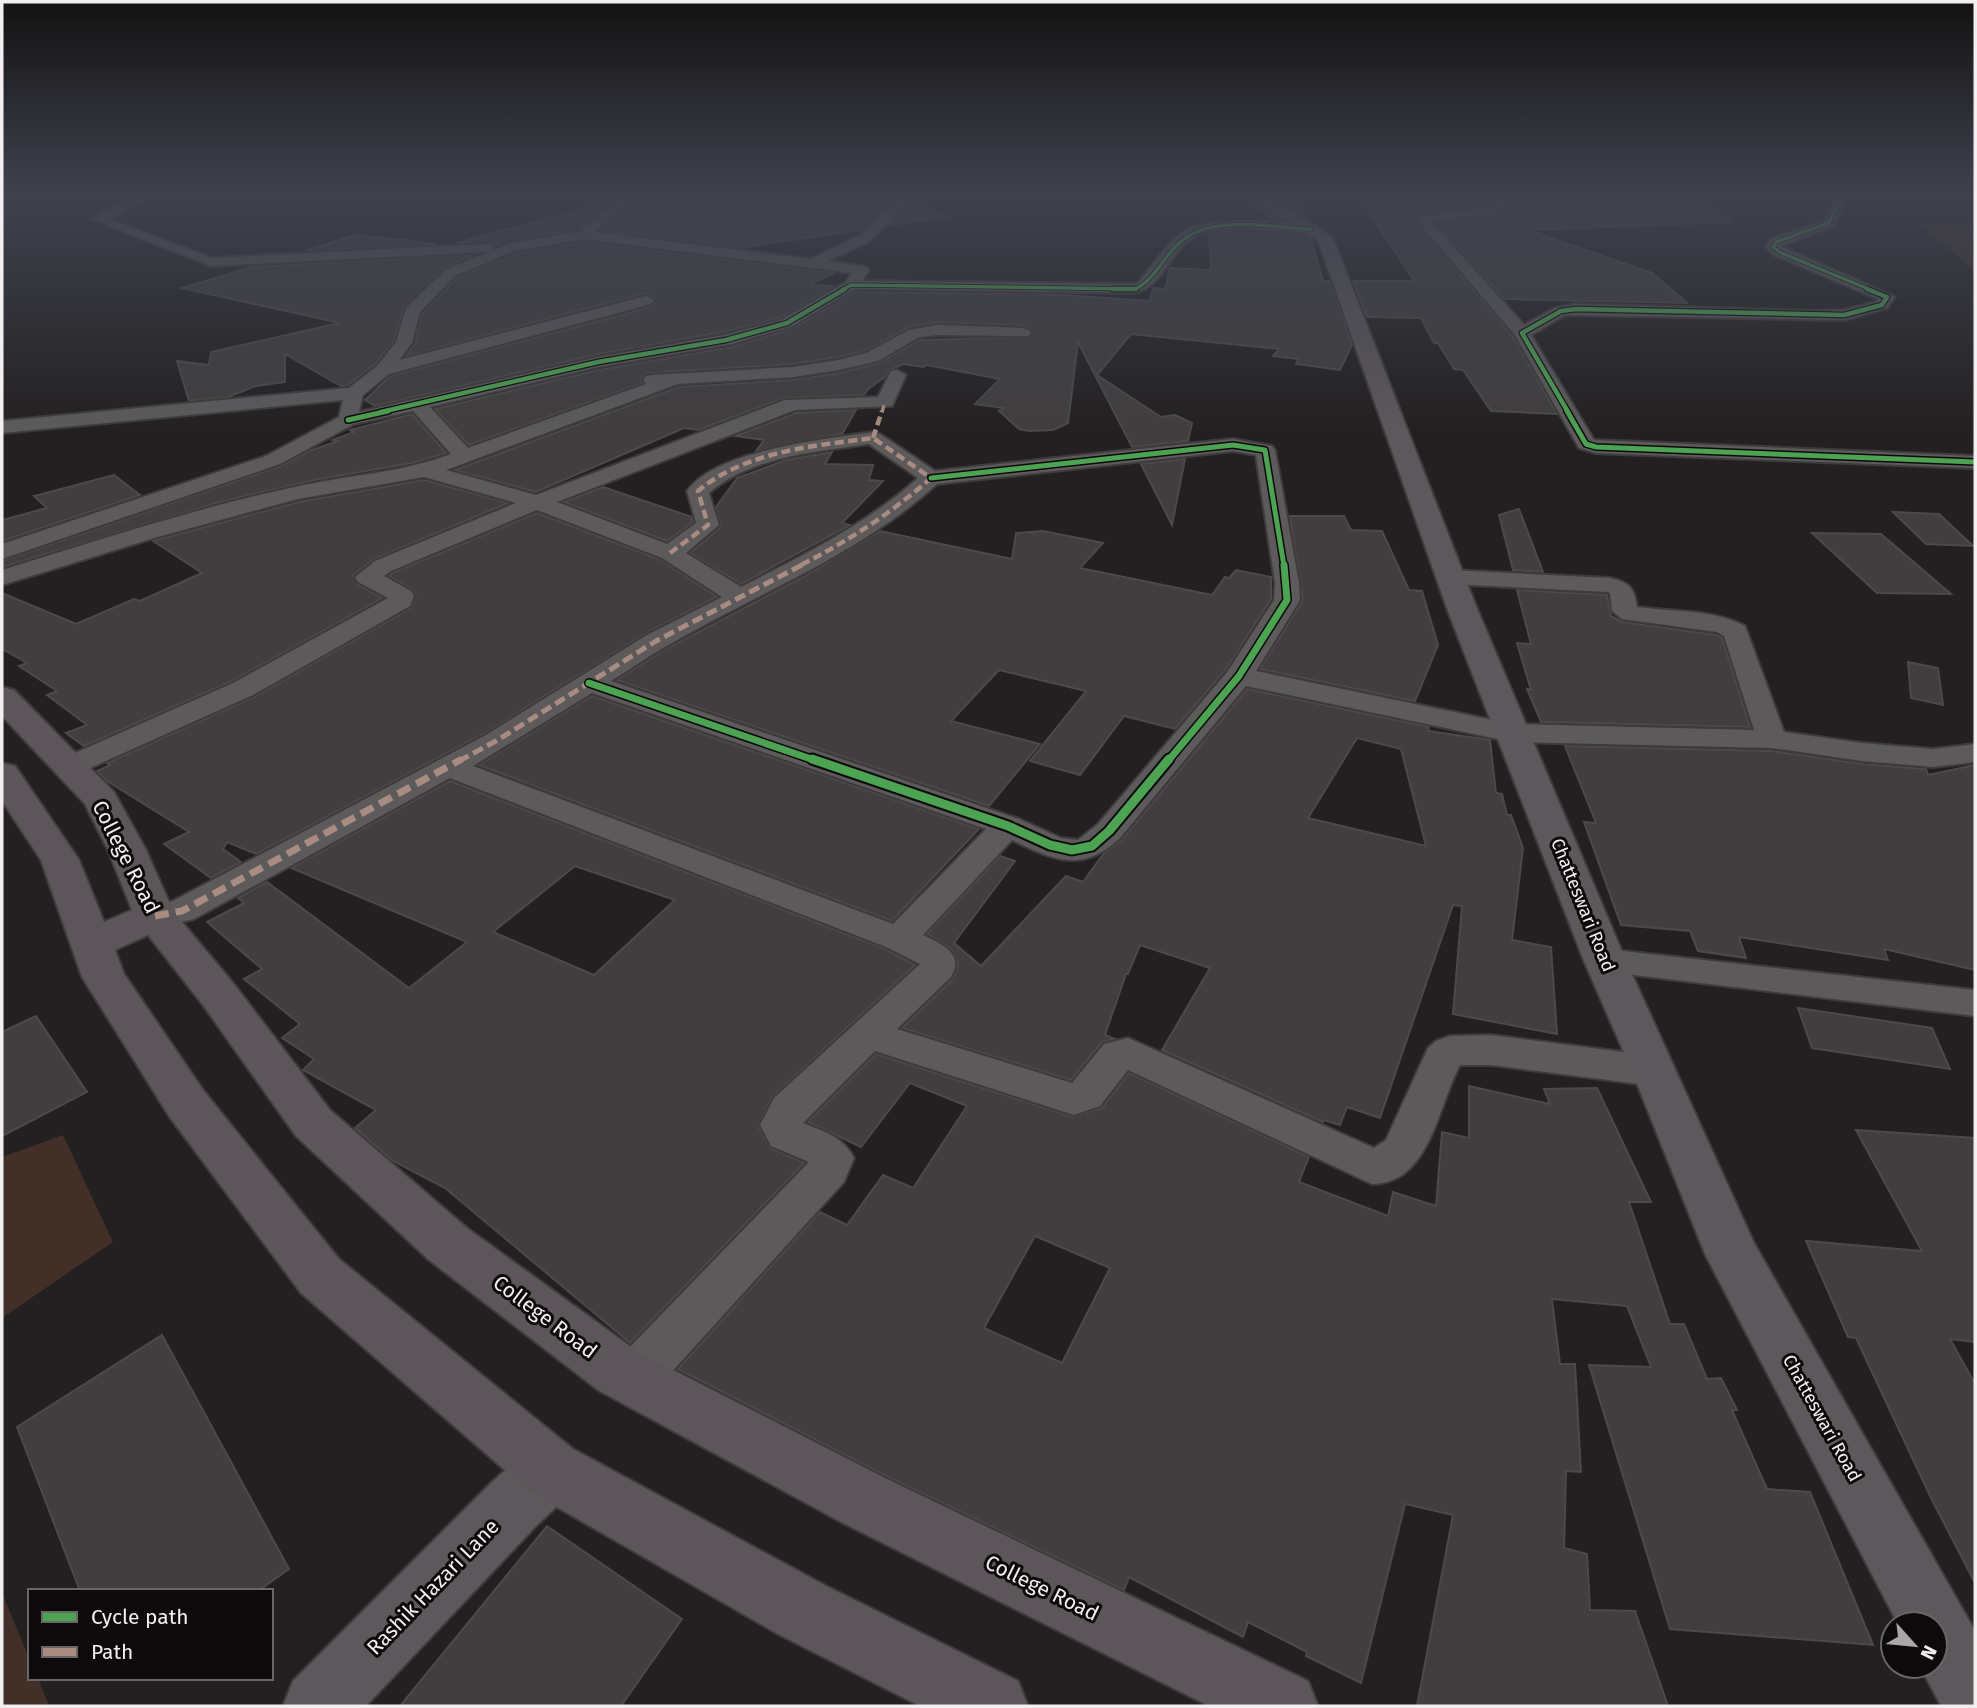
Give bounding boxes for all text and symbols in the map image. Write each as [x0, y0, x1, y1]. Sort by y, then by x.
street label: College Road [86, 796, 166, 918]
street label: Chatteswari Road [1546, 835, 1620, 975]
street label: College Road [488, 1270, 602, 1364]
street label: Chatteswari Road [1778, 1351, 1866, 1485]
street label: Rashik Hazari Lane [361, 1514, 505, 1660]
street label: College Road [981, 1549, 1103, 1627]
legend [28, 1589, 273, 1680]
text: Cycle path [91, 1604, 189, 1630]
north arrow [1879, 1610, 1949, 1680]
text: Path [91, 1639, 133, 1665]
text: N [1916, 1642, 1942, 1663]

